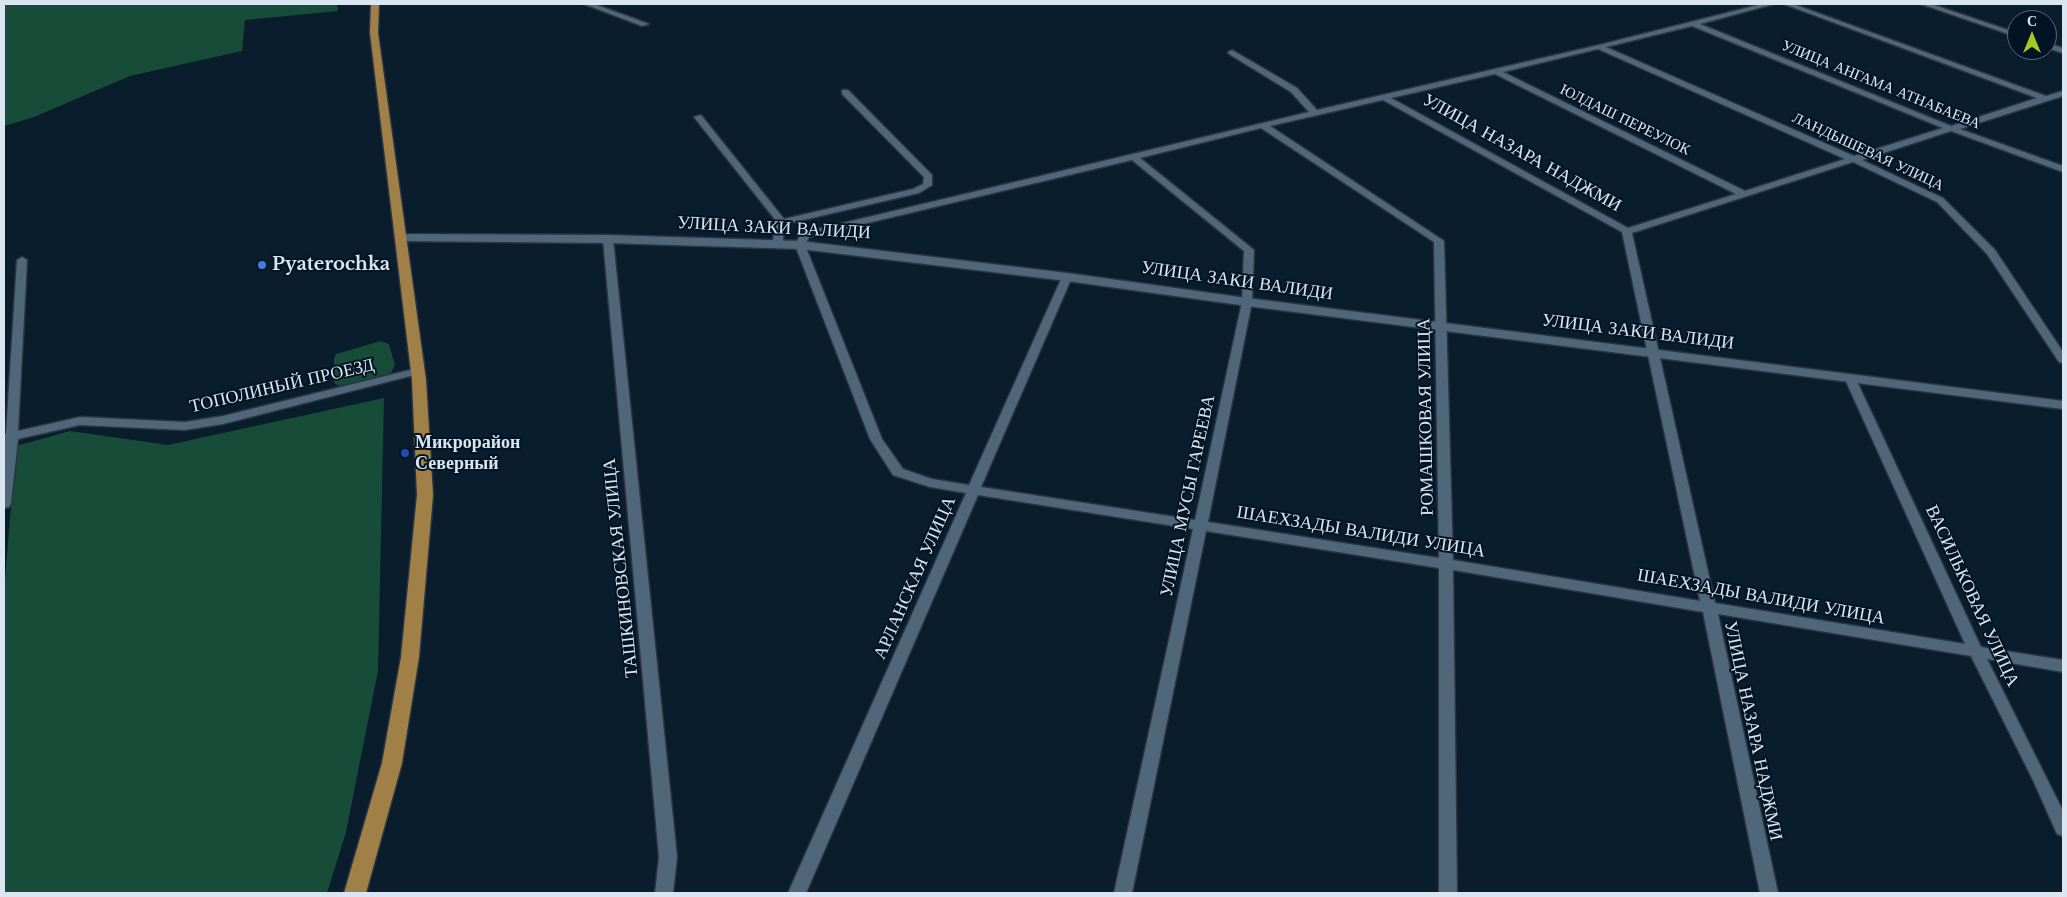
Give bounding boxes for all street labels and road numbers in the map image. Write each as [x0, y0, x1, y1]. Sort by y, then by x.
street label: УЛИЦА АНГАМА АТНАБАЕВА [1779, 37, 1983, 133]
street label: ЮЛДАШ ПЕРЕУЛОК [1557, 81, 1693, 159]
street label: УЛИЦА НАЗАРА НАДЖМИ [1419, 89, 1625, 217]
street label: ЛАНДЫШЕВАЯ УЛИЦА [1789, 109, 1947, 195]
street label: УЛИЦА ЗАКИ ВАЛИДИ [677, 212, 871, 244]
street label: УЛИЦА ЗАКИ ВАЛИДИ [1140, 257, 1334, 305]
street label: УЛИЦА ЗАКИ ВАЛИДИ [1541, 309, 1735, 355]
street label: РОМАШКОВАЯ УЛИЦА [1413, 318, 1439, 516]
street label: ТОПОЛИНЫЙ ПРОЕЗД [188, 354, 376, 418]
street label: УЛИЦА МУСЫ ГАРЕЕВА [1156, 393, 1220, 599]
street label: ТАШКИНОВСКАЯ УЛИЦА [599, 457, 643, 679]
street label: АРЛАНСКАЯ УЛИЦА [869, 493, 961, 663]
street label: ШАЕХЗАДЫ ВАЛИДИ УЛИЦА [1235, 502, 1487, 562]
street label: ВАСИЛЬКОВАЯ УЛИЦА [1920, 502, 2024, 690]
street label: ШАЕХЗАДЫ ВАЛИДИ УЛИЦА [1635, 565, 1887, 629]
street label: УЛИЦА НАЗАРА НАДЖМИ [1719, 619, 1787, 843]

